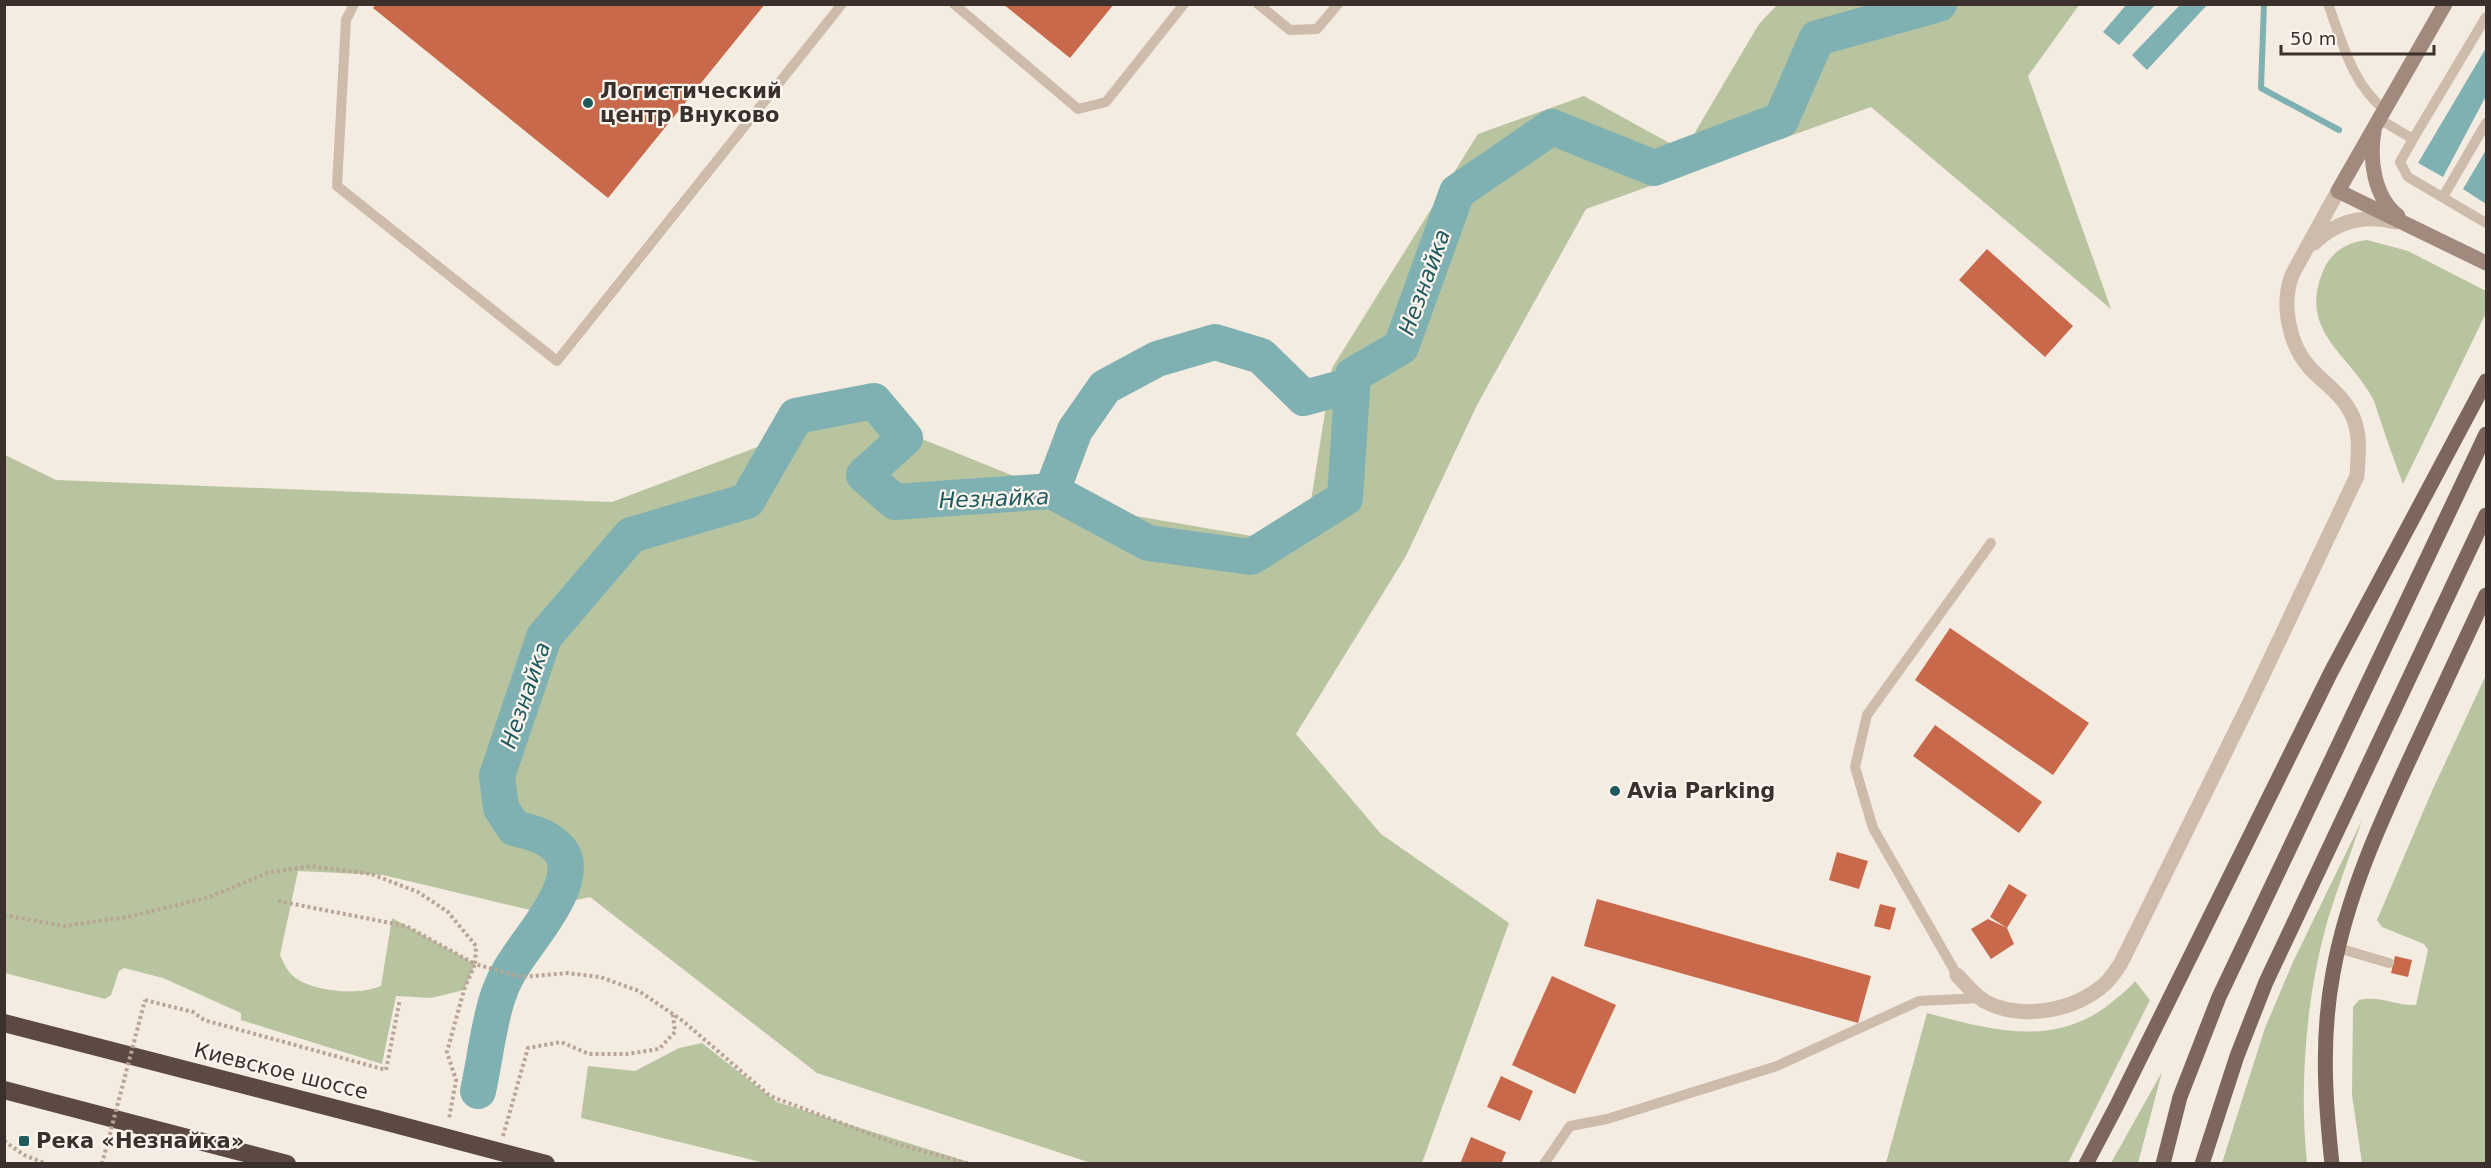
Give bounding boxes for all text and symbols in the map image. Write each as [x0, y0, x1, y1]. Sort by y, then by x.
scale bar [2281, 18, 2434, 56]
text: 50 m [2290, 28, 2336, 49]
place label: Логистический центр Внуково [600, 79, 782, 127]
marker: Логистический центр Внуково [581, 96, 595, 110]
water label: Незнайка [1394, 226, 1455, 338]
water label: Незнайка [938, 484, 1050, 513]
water label: Незнайка [496, 639, 555, 752]
place label: Avia Parking [1627, 779, 1775, 803]
marker: Avia Parking [1608, 784, 1622, 798]
street label: Киевское шоссе [191, 1038, 371, 1104]
place label: Река «Незнайка» [36, 1129, 244, 1153]
marker: Река «Незнайка» [17, 1134, 31, 1148]

